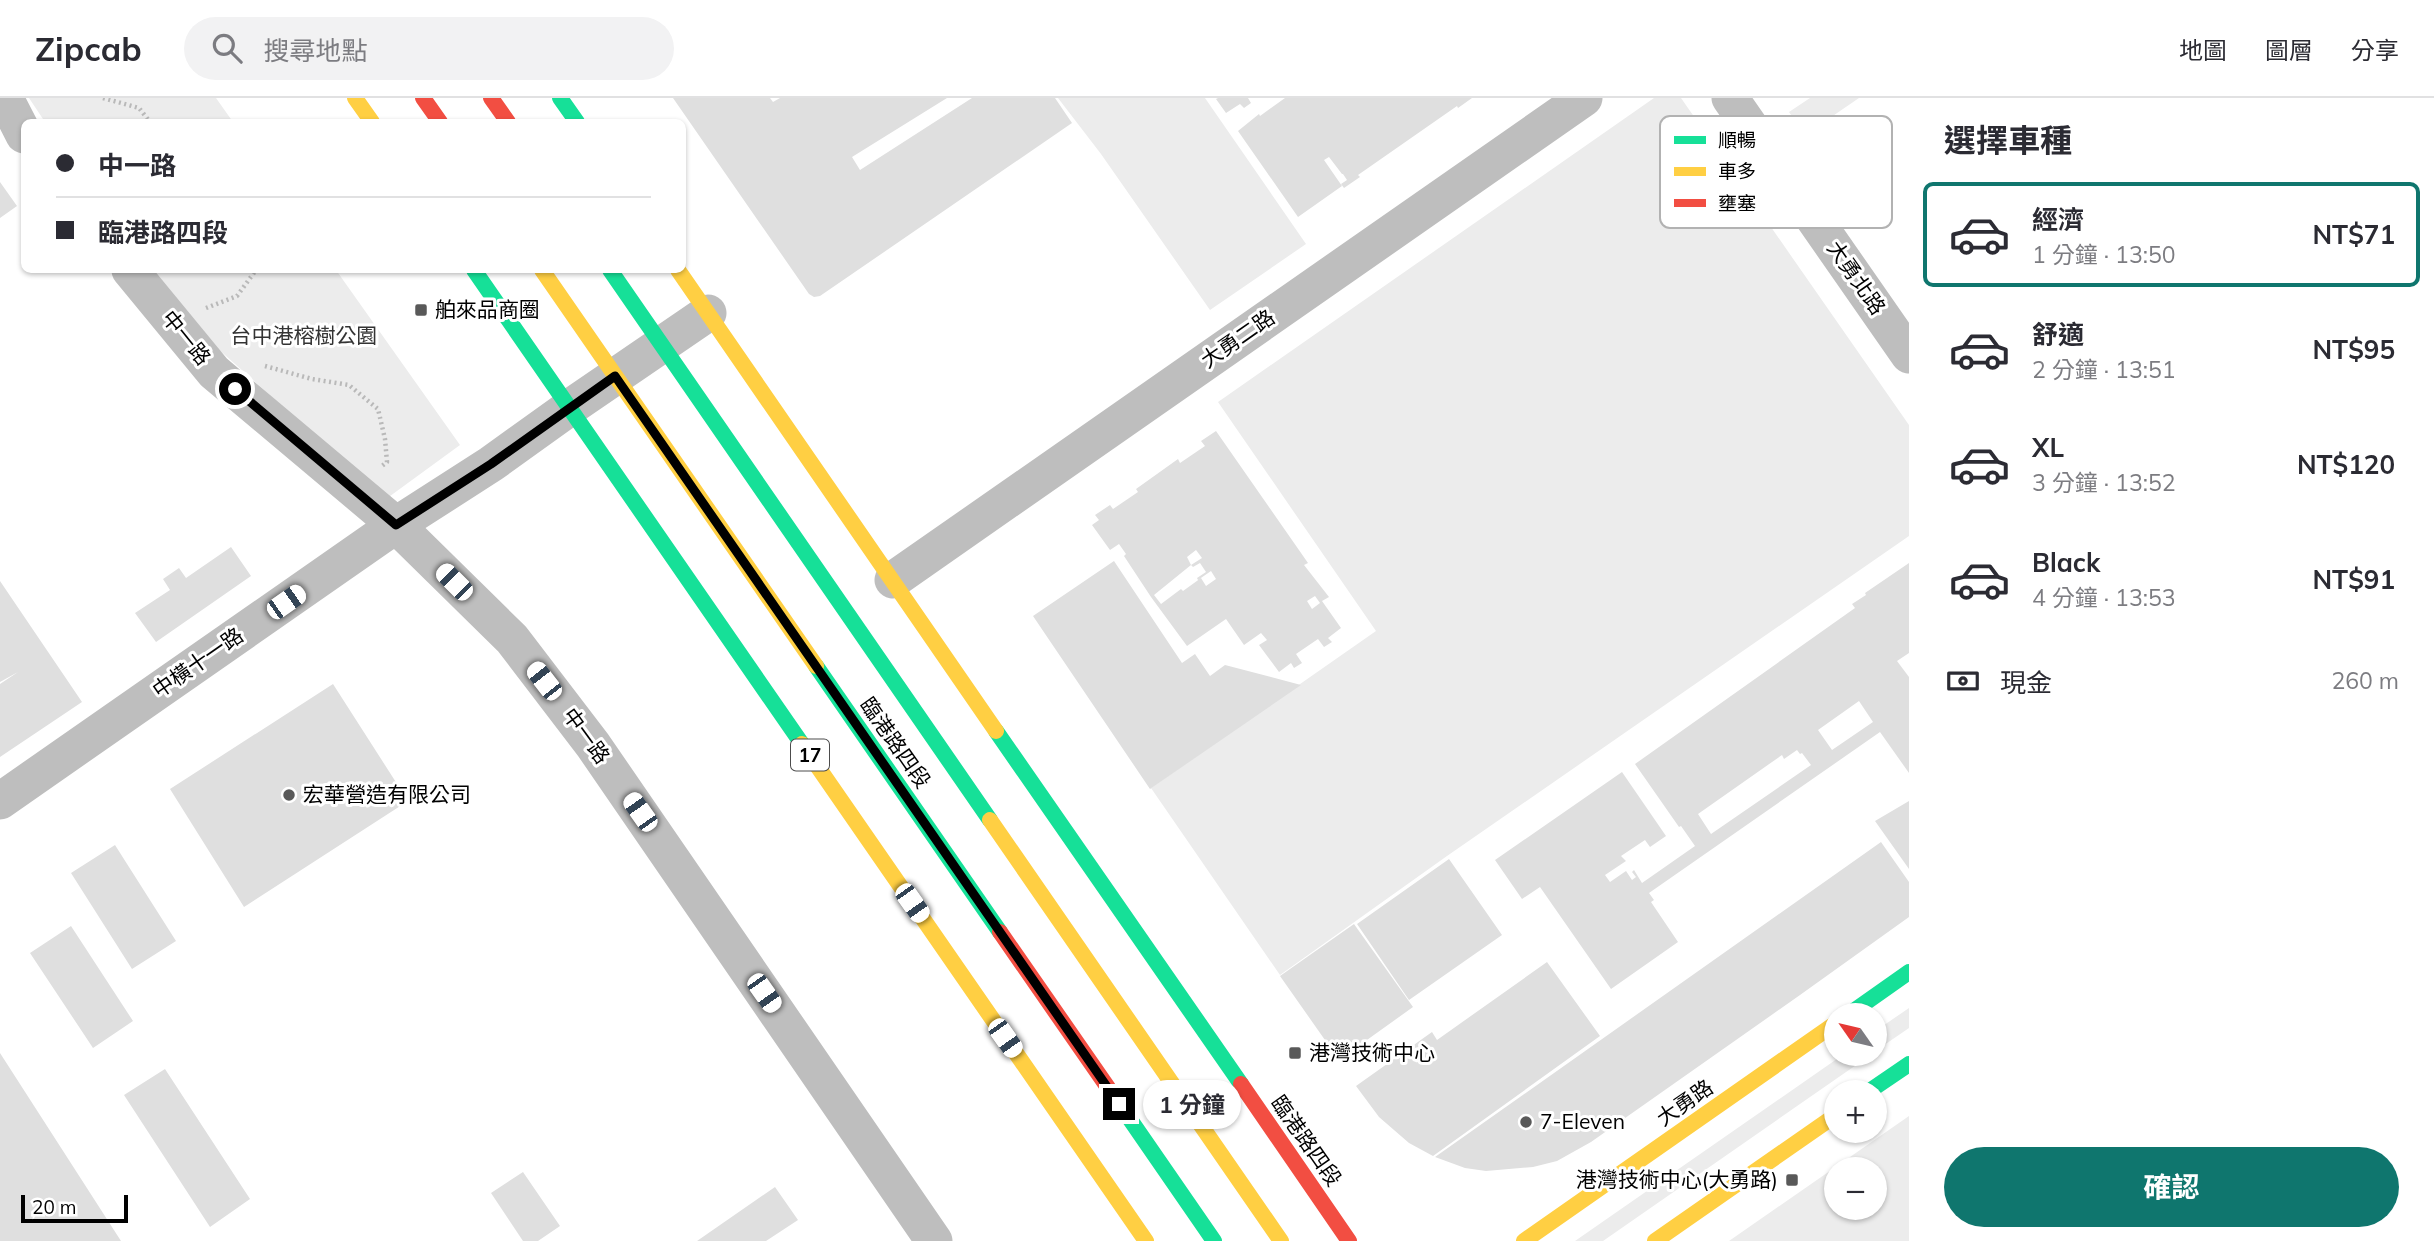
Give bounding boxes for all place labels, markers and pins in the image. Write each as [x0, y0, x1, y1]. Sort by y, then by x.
place label: 舶來品商圈 [435, 296, 540, 322]
marker: 舶來品商圈 [413, 302, 429, 318]
place label: 宏華營造有限公司 [303, 781, 471, 807]
marker: 宏華營造有限公司 [281, 787, 297, 803]
place label: 港灣技術中心 [1309, 1039, 1435, 1065]
marker: 港灣技術中心 [1287, 1045, 1303, 1061]
place label: 7-Eleven [1540, 1108, 1625, 1134]
marker: 7-Eleven [1518, 1114, 1534, 1130]
place label: 港灣技術中心(大勇路) [1576, 1166, 1778, 1192]
marker: 港灣技術中心(大勇路) [1784, 1172, 1800, 1188]

